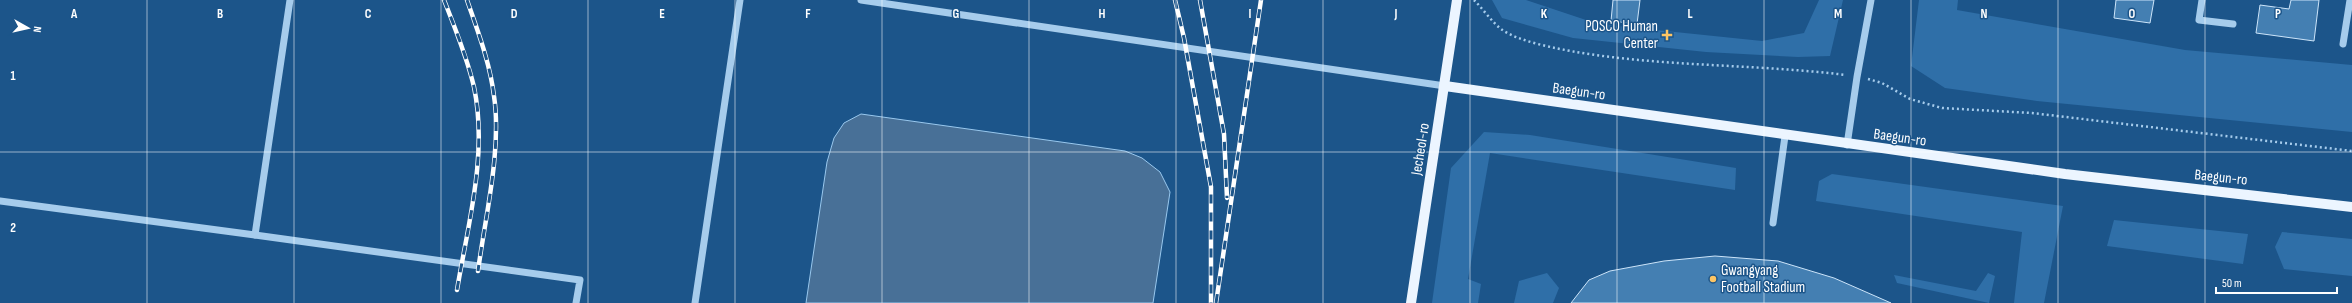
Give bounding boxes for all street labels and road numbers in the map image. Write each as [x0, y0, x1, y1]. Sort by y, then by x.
street label: Baegun-ro [1551, 78, 1607, 105]
street label: Jecheol-ro [1407, 122, 1434, 177]
street label: Baegun-ro [1872, 124, 1928, 151]
street label: Baegun-ro [2194, 165, 2248, 190]

